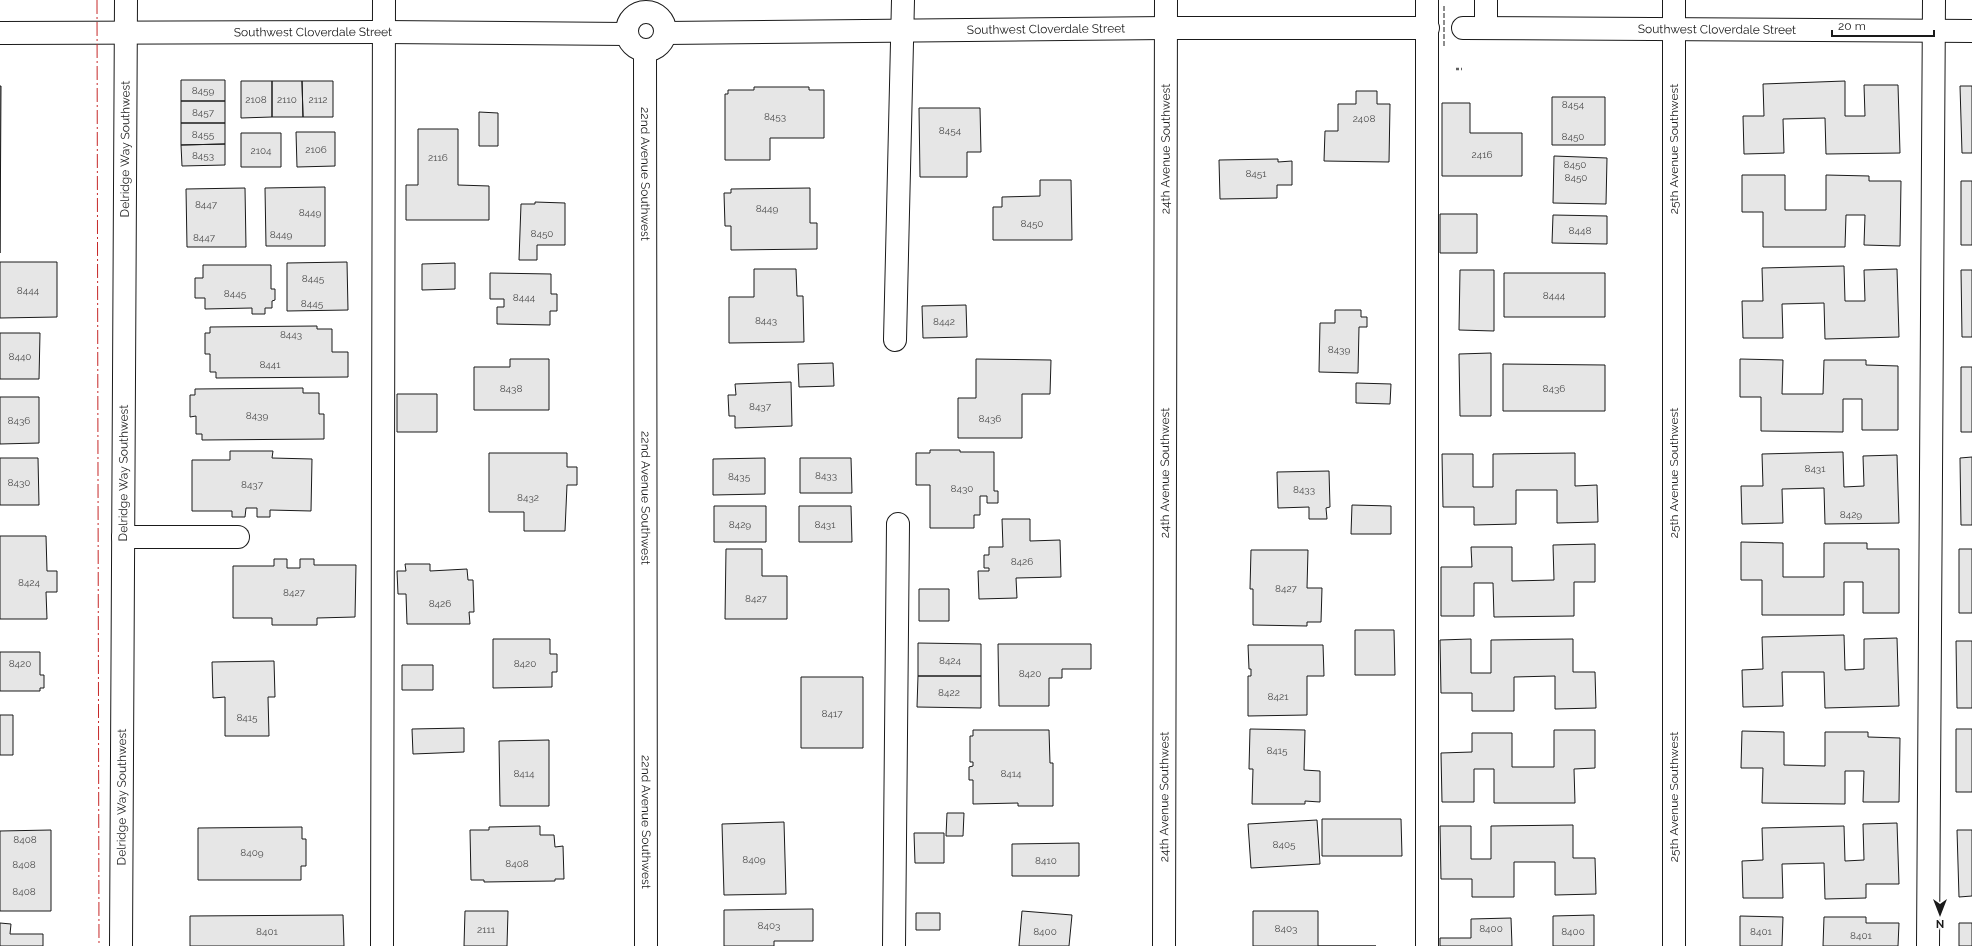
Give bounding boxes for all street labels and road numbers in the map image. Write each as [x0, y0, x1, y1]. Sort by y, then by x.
street label: Southwest Cloverdale Street [967, 21, 1125, 37]
street label: Southwest Cloverdale Street [1638, 22, 1796, 37]
street label: Southwest Cloverdale Street [234, 25, 392, 39]
street label: Delridge Way Southwest [118, 81, 133, 217]
street label: 24th Avenue Southwest [1159, 84, 1173, 214]
street label: 25th Avenue Southwest [1667, 84, 1681, 214]
street label: 22nd Avenue Southwest [638, 107, 652, 241]
street label: Delridge Way Southwest [116, 405, 131, 541]
street label: 24th Avenue Southwest [1158, 408, 1172, 538]
street label: 25th Avenue Southwest [1667, 408, 1681, 538]
street label: 22nd Avenue Southwest [638, 431, 653, 565]
street label: Delridge Way Southwest [114, 729, 129, 865]
street label: 24th Avenue Southwest [1157, 732, 1171, 862]
street label: 25th Avenue Southwest [1667, 732, 1681, 862]
street label: 22nd Avenue Southwest [639, 755, 653, 889]

